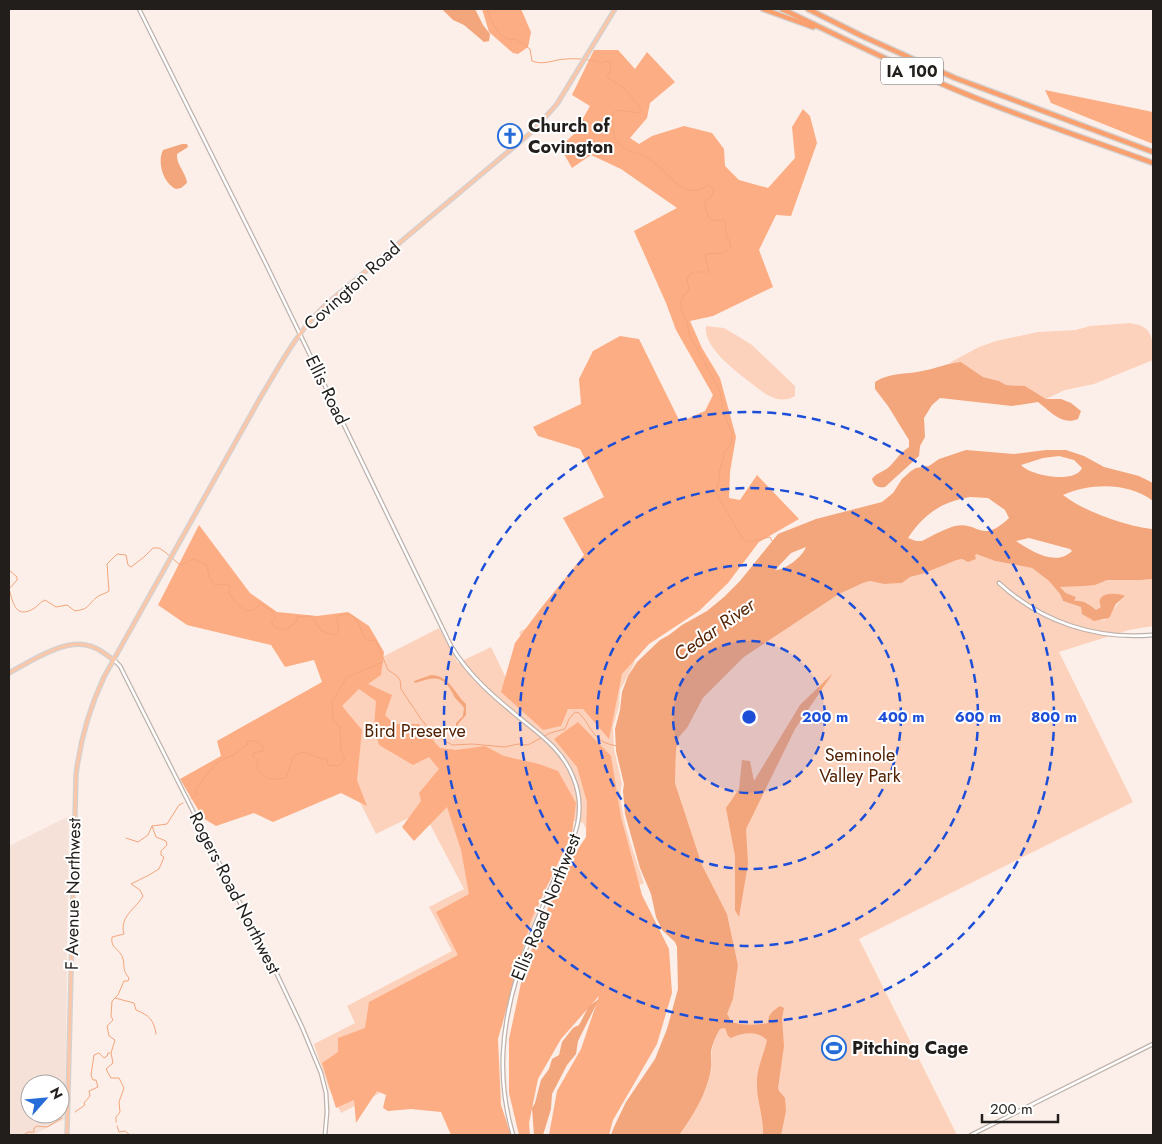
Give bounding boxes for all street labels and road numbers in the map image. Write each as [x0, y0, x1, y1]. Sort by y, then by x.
road number: IA 100 [881, 58, 943, 84]
street label: Covington Road [298, 236, 406, 336]
street label: Ellis Road [299, 351, 355, 429]
street label: Rogers Road Northwest [183, 807, 288, 979]
street label: F Avenue Northwest [59, 817, 87, 970]
street label: Ellis Road Northwest [505, 829, 588, 984]

